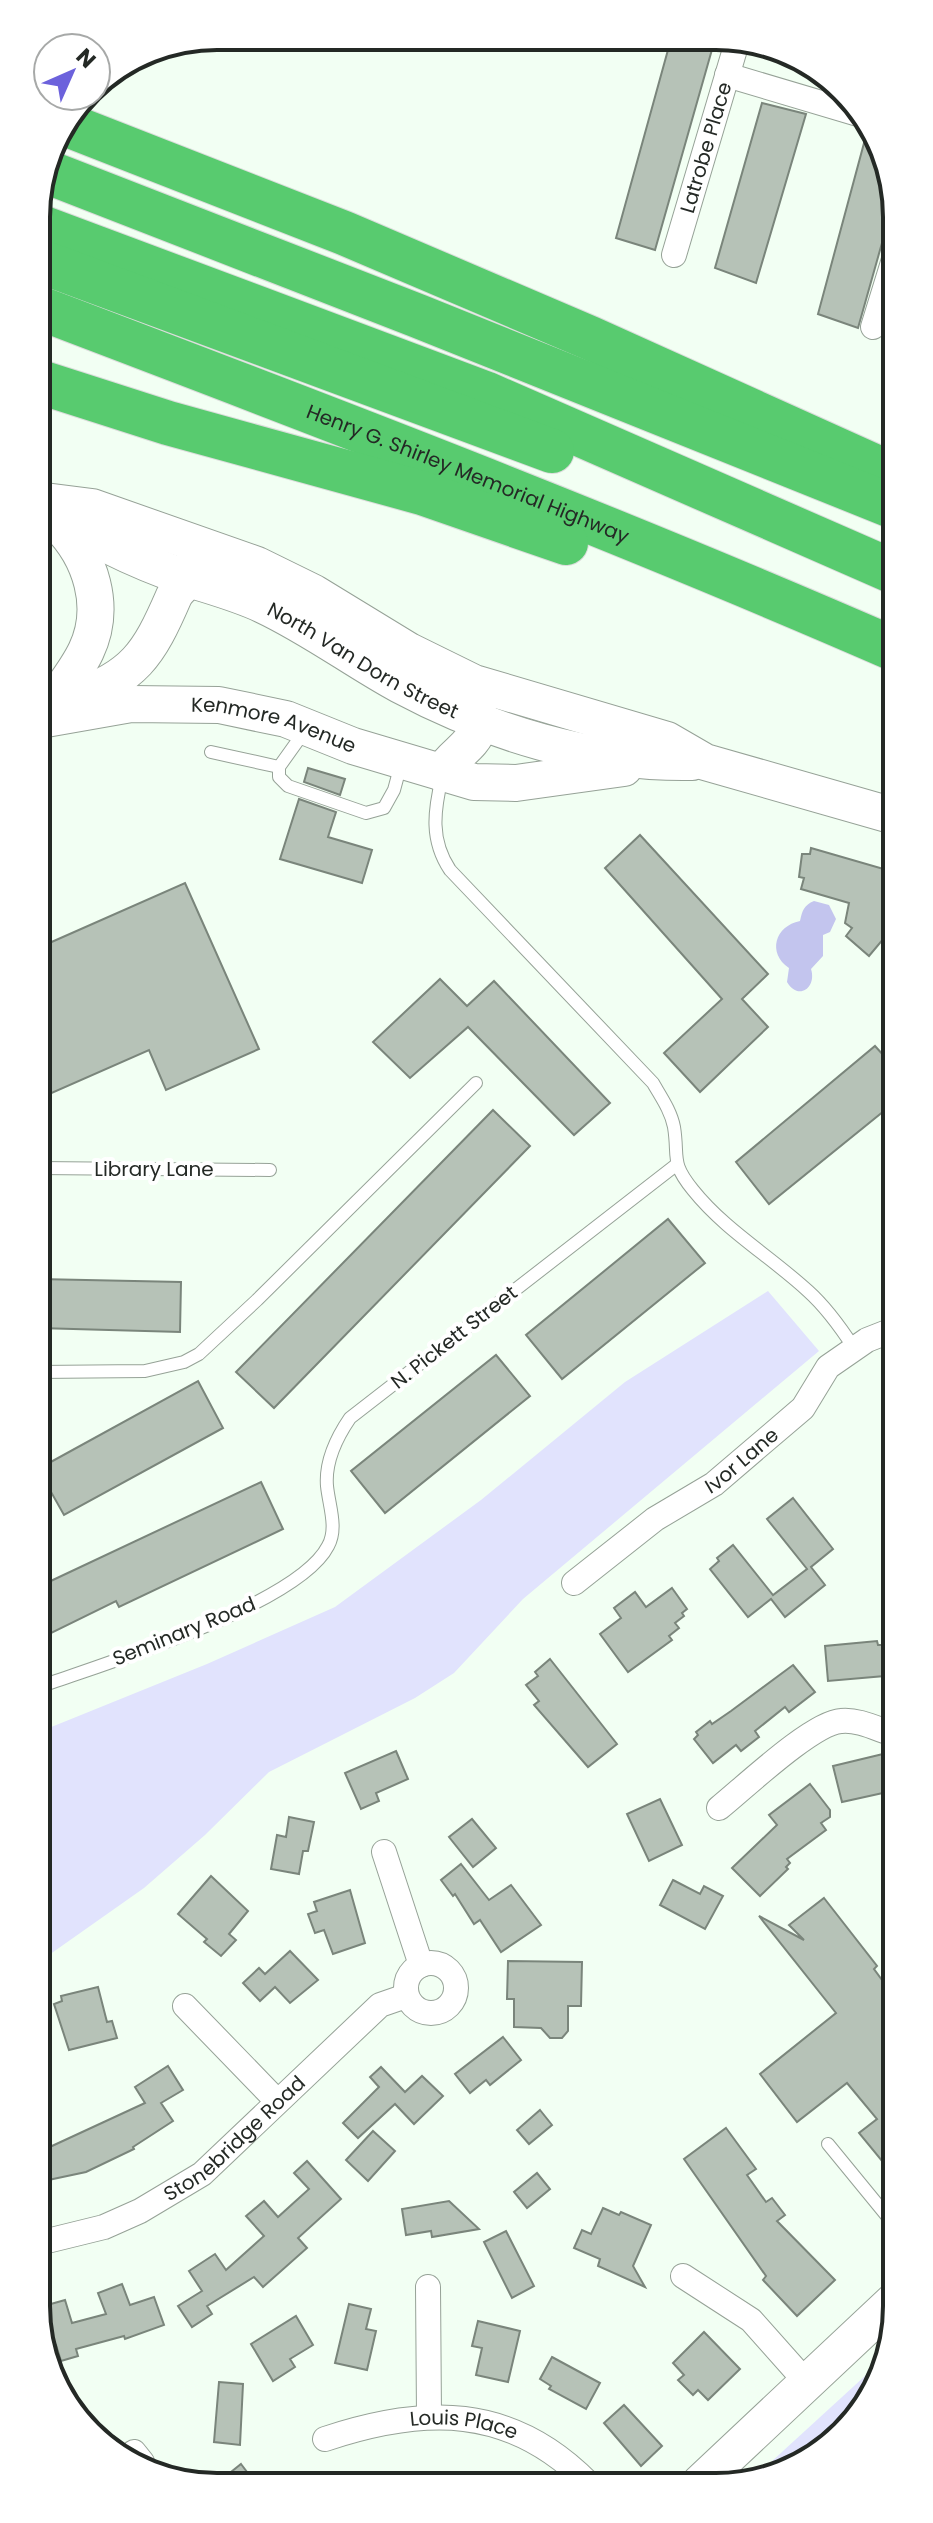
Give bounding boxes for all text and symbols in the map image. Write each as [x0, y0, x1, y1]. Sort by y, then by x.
north arrow [32, 32, 112, 112]
text: N [69, 41, 103, 75]
street label: Latrobe Place [673, 79, 739, 217]
street label: Henry G. Shirley Memorial Highway [303, 397, 633, 550]
street label: North Van Dorn Street [263, 595, 463, 725]
street label: Kenmore Avenue [191, 691, 360, 760]
street label: Library Lane [94, 1155, 214, 1183]
street label: N. Pickett Street [385, 1279, 523, 1395]
street label: Ivor Lane [700, 1421, 785, 1500]
street label: Seminary Road [108, 1590, 260, 1672]
street label: Stonebridge Road [158, 2069, 311, 2208]
street label: Louis Place [408, 2403, 522, 2446]

